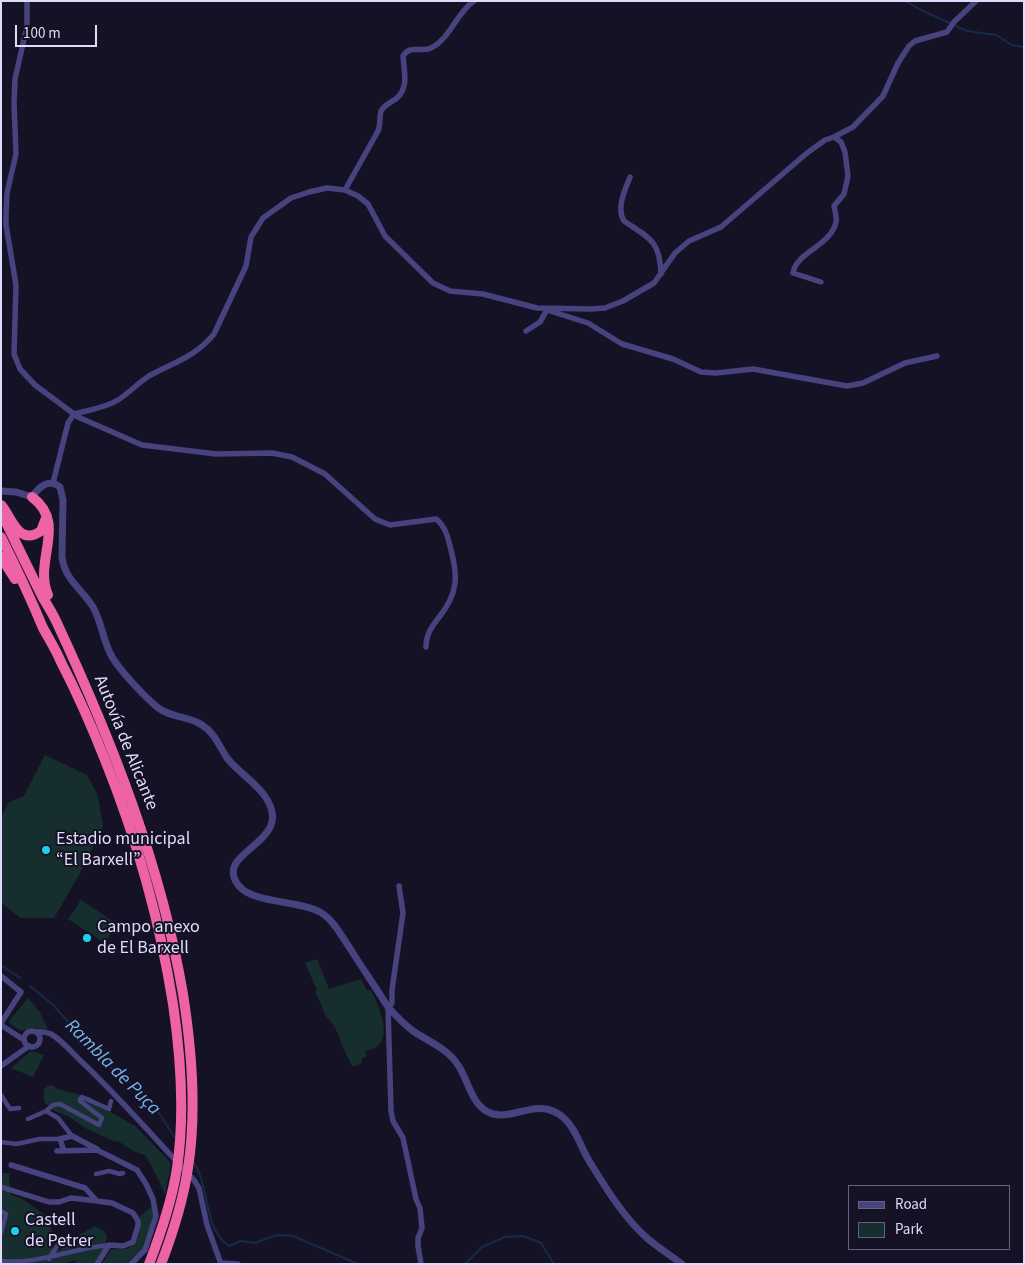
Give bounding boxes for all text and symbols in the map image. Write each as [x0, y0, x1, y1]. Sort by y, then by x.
scale bar [18, 15, 100, 47]
text: 100 m [23, 23, 61, 44]
street label: Autovía de Alicante [88, 672, 162, 814]
place label: Estadio municipal “El Barxell” [56, 829, 190, 872]
marker: Estadio municipal “El Barxell” [40, 844, 52, 856]
place label: Campo anexo de El Barxell [97, 917, 200, 960]
marker: Campo anexo de El Barxell [81, 932, 93, 944]
water label: Rambla de Puça [59, 1015, 165, 1121]
legend [848, 1185, 1010, 1250]
text: Road [895, 1194, 927, 1215]
place label: Castell de Petrer [25, 1210, 93, 1252]
text: Park [895, 1219, 923, 1240]
marker: Castell de Petrer [9, 1225, 21, 1237]

